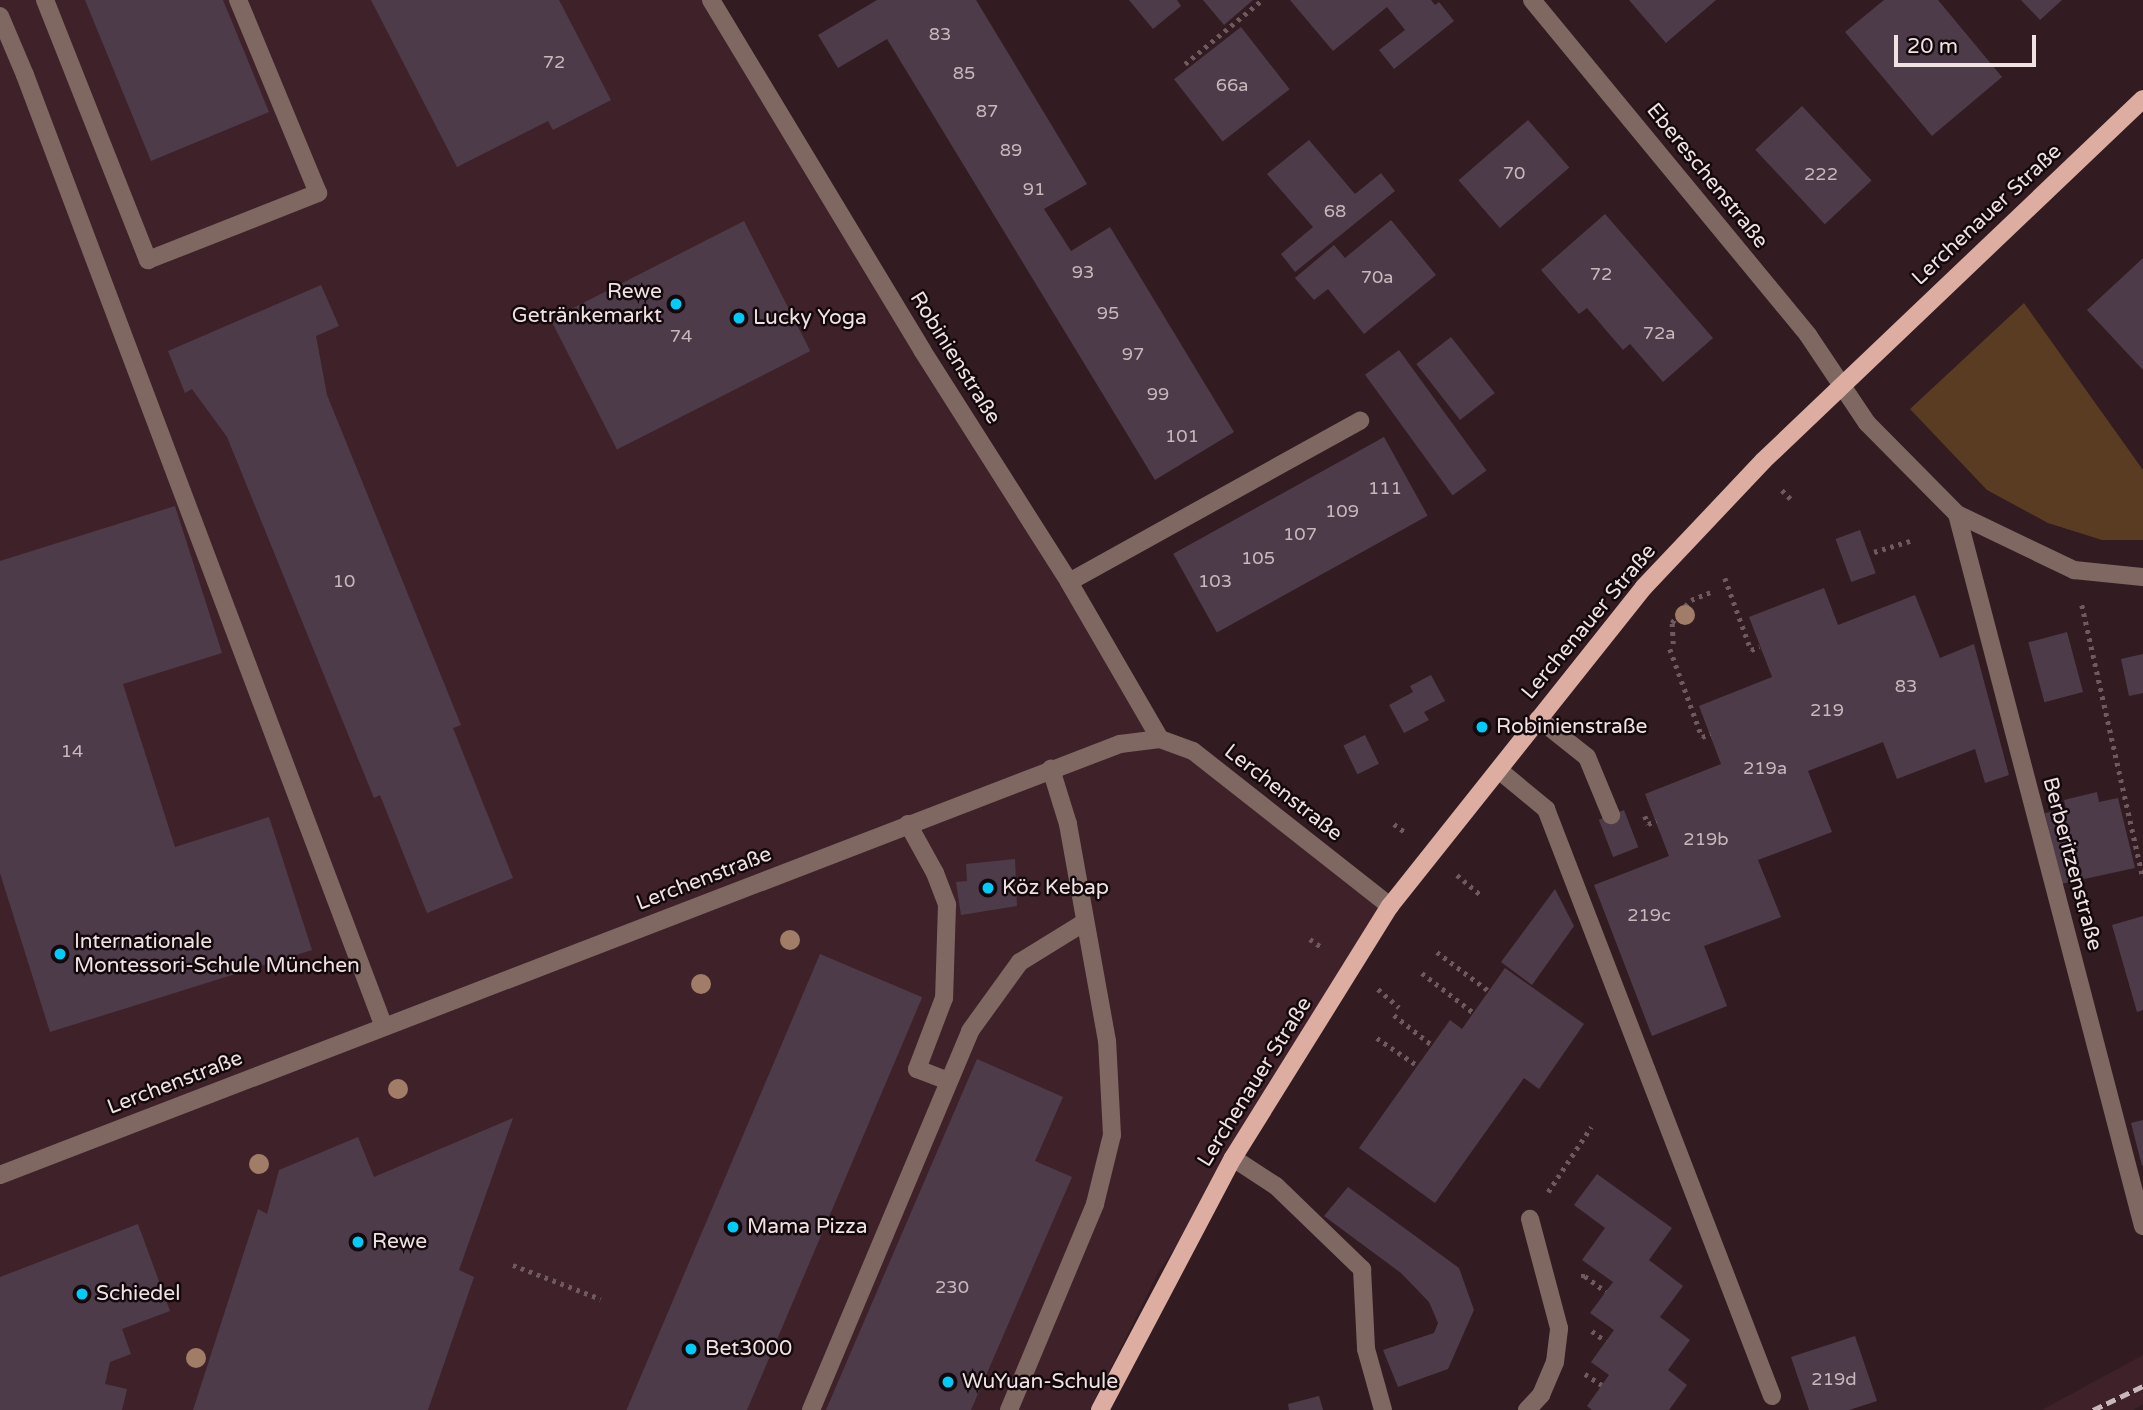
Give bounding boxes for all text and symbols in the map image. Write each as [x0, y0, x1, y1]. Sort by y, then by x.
scale bar [1898, 21, 2040, 65]
house number: 83 [929, 23, 951, 45]
text: 20 m [1907, 34, 1958, 59]
house number: 72 [543, 51, 565, 73]
house number: 85 [953, 62, 975, 84]
house number: 66a [1216, 74, 1248, 96]
street label: Ebereschenstraße [1641, 98, 1773, 254]
house number: 87 [976, 100, 998, 122]
house number: 89 [1000, 139, 1022, 161]
street label: Lerchenauer Straße [1907, 139, 2067, 291]
house number: 70 [1503, 162, 1525, 184]
house number: 222 [1804, 163, 1838, 185]
house number: 91 [1023, 178, 1045, 200]
house number: 68 [1324, 200, 1346, 222]
house number: 93 [1072, 261, 1094, 283]
house number: 72 [1590, 263, 1612, 285]
house number: 70a [1361, 266, 1393, 288]
place label: Rewe Getränkemarkt [512, 279, 662, 329]
street label: Robinienstraße [904, 287, 1006, 429]
marker: Rewe Getränkemarkt [668, 296, 684, 312]
house number: 95 [1097, 302, 1119, 324]
place label: Lucky Yoga [753, 305, 867, 331]
marker: Lucky Yoga [731, 310, 747, 326]
house number: 72a [1643, 322, 1675, 344]
house number: 74 [670, 325, 692, 347]
house number: 97 [1122, 343, 1144, 365]
house number: 99 [1147, 383, 1169, 405]
house number: 101 [1165, 425, 1199, 447]
house number: 111 [1368, 477, 1402, 499]
house number: 109 [1325, 500, 1359, 522]
house number: 107 [1283, 523, 1317, 545]
street label: Lerchenauer Straße [1517, 539, 1661, 705]
house number: 105 [1241, 547, 1275, 569]
house number: 10 [333, 570, 355, 592]
house number: 103 [1198, 570, 1232, 592]
house number: 83 [1895, 675, 1917, 697]
house number: 219 [1810, 699, 1844, 721]
place label: Robinienstraße [1496, 714, 1647, 740]
marker: Robinienstraße [1474, 719, 1490, 735]
street label: Lerchenstraße [1219, 739, 1347, 847]
house number: 14 [61, 740, 83, 762]
house number: 219a [1743, 757, 1787, 779]
street label: Berberitzenstraße [2037, 775, 2107, 953]
house number: 219b [1683, 828, 1729, 850]
street label: Lerchenstraße [633, 842, 775, 916]
place label: Köz Kebap [1002, 875, 1109, 901]
marker: Köz Kebap [980, 880, 996, 896]
house number: 219c [1627, 904, 1671, 926]
place label: Internationale Montessori-Schule München [74, 929, 360, 979]
marker: Internationale Montessori-Schule München [52, 946, 68, 962]
street label: Lerchenauer Straße [1193, 993, 1317, 1171]
street label: Lerchenstraße [104, 1046, 246, 1120]
place label: Mama Pizza [747, 1214, 868, 1240]
marker: Mama Pizza [725, 1219, 741, 1235]
place label: Rewe [372, 1229, 427, 1255]
marker: Rewe [350, 1234, 366, 1250]
house number: 230 [935, 1276, 969, 1298]
place label: Schiedel [96, 1281, 180, 1307]
marker: Schiedel [74, 1286, 90, 1302]
place label: Bet3000 [705, 1336, 792, 1362]
marker: Bet3000 [683, 1341, 699, 1357]
house number: 219d [1811, 1368, 1857, 1390]
place label: WuYuan-Schule [962, 1369, 1118, 1395]
marker: WuYuan-Schule [940, 1374, 956, 1390]

